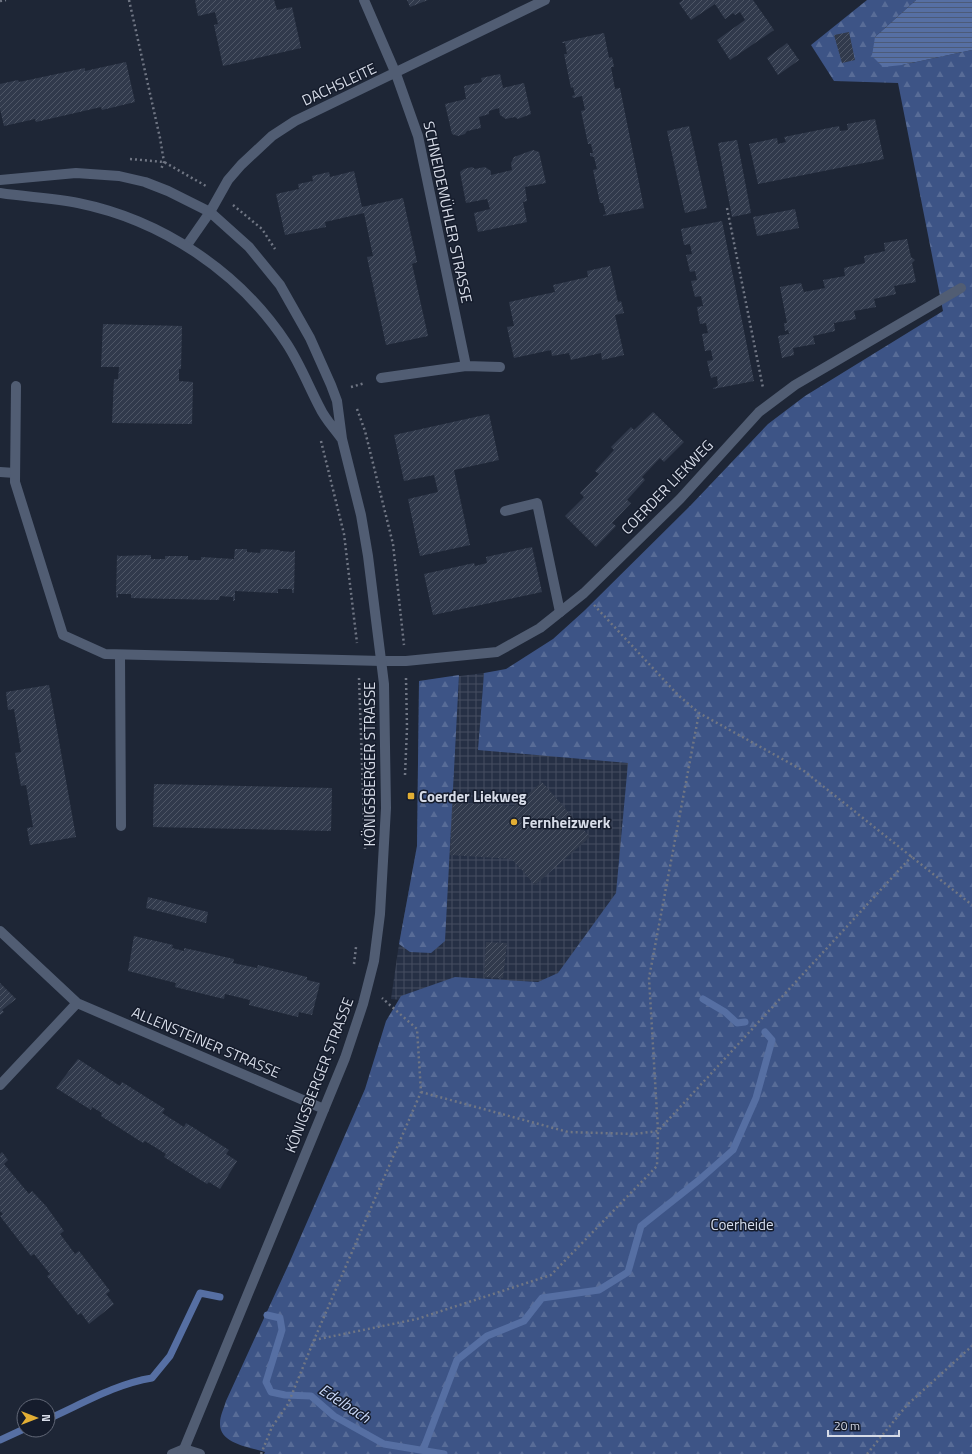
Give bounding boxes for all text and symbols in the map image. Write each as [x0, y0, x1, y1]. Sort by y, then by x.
street label: DACHSLEITE [298, 57, 380, 111]
street label: SCHNEIDEMÜHLER STRASSE [417, 119, 479, 305]
street label: COERDER LIEKWEG [616, 434, 718, 540]
street label: KÖNIGSBERGER STRASSE [358, 682, 381, 846]
place label: Coerder Liekweg [419, 785, 527, 808]
marker: Coerder Liekweg [406, 791, 416, 801]
place label: Fernheizwerk [522, 811, 611, 834]
marker: Fernheizwerk [509, 817, 519, 827]
street label: KÖNIGSBERGER STRASSE [279, 994, 359, 1156]
street label: ALLENSTEINER STRASSE [128, 1000, 284, 1084]
park label: Coerheide [710, 1213, 774, 1236]
water label: Edelbach [314, 1377, 376, 1429]
north arrow [16, 1398, 56, 1438]
scale bar [828, 1412, 899, 1438]
text: N [38, 1414, 54, 1422]
text: 20 m [834, 1416, 860, 1435]

